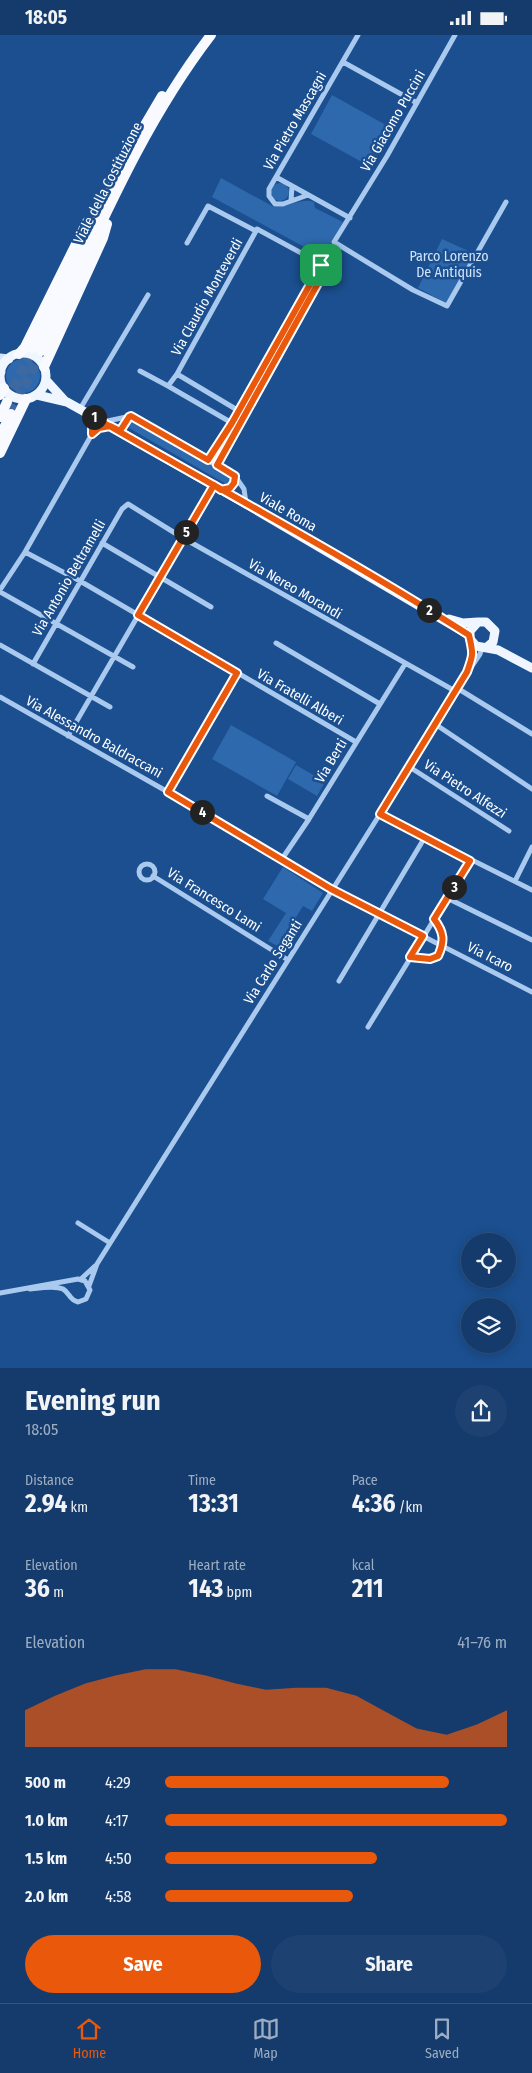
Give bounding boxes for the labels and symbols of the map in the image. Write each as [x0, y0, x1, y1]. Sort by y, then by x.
street label: Via Giacomo Puccini [357, 67, 429, 175]
street label: Via Pietro Mascagni [260, 69, 330, 173]
street label: Viale della Costituzione [70, 119, 146, 247]
street label: Via Claudio Monteverdi [168, 235, 246, 359]
pin [300, 244, 342, 286]
park label: Parco Lorenzo De Antiquis [409, 248, 489, 281]
pin: 1 [82, 405, 106, 429]
street label: Viale Roma [256, 489, 320, 535]
street label: Via Antonio Beltramelli [29, 517, 109, 639]
pin: 5 [174, 519, 198, 545]
street label: Via Nereo Morandi [245, 555, 345, 623]
pin: 2 [416, 597, 442, 623]
street label: Via Fratelli Alberi [254, 665, 346, 729]
street label: Via Alessandro Baldraccani [23, 692, 165, 782]
street label: Via Berti [311, 736, 351, 786]
street label: Via Pietro Alfezzi [421, 756, 509, 822]
pin: 4 [190, 799, 214, 825]
street label: Via Francesco Lami [164, 864, 264, 936]
pin: 3 [442, 875, 466, 899]
street label: Via Carlo Seganti [240, 917, 306, 1007]
street label: Via Icaro [464, 938, 516, 976]

